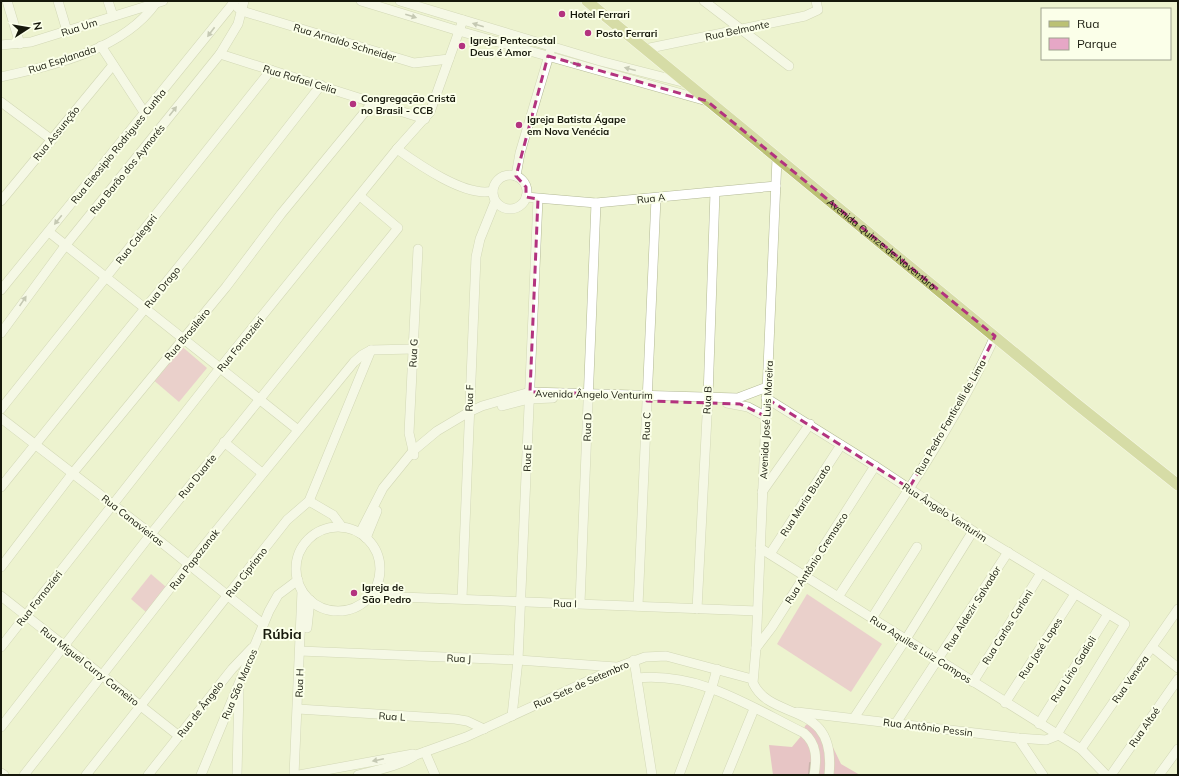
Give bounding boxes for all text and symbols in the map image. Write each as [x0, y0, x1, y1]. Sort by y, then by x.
north arrow [8, 8, 48, 48]
place label: Hotel Ferrari [570, 8, 630, 21]
legend [1041, 8, 1171, 60]
marker: Hotel Ferrari [557, 9, 567, 19]
one-way arrow [406, 13, 418, 19]
street label: Rua Um [59, 15, 99, 39]
text: Rua [1077, 16, 1099, 31]
street label: Rua Belmonte [704, 17, 770, 44]
text: N [30, 20, 45, 31]
street label: Rua Arnaldo Schneider [292, 21, 398, 64]
one-way arrow [472, 22, 484, 28]
one-way arrow [207, 26, 215, 37]
place label: Posto Ferrari [596, 27, 657, 40]
marker: Posto Ferrari [583, 28, 593, 38]
place label: Igreja Pentecostal Deus é Amor [470, 34, 556, 59]
text: Parque [1077, 36, 1117, 51]
marker: Igreja Pentecostal Deus é Amor [457, 41, 467, 51]
street label: Rua Esplanada [27, 42, 98, 77]
one-way arrow [571, 61, 583, 67]
street label: Rua Rafael Celia [261, 62, 338, 97]
one-way arrow [623, 66, 635, 72]
street label: Rua Eleosipio Rodrigues Cunha [68, 86, 169, 206]
place label: Congregação Cristã no Brasil - CCB [361, 92, 456, 117]
marker: Congregação Cristã no Brasil - CCB [348, 99, 358, 109]
street label: Rua Assunção [30, 103, 83, 163]
one-way arrow [169, 106, 178, 117]
place label: Igreja Batista Ágape em Nova Venécia [527, 113, 626, 138]
marker: Igreja Batista Ágape em Nova Venécia [514, 120, 524, 130]
street label: Rua Barão dos Aymorés [87, 122, 168, 217]
street label: Rua A [636, 190, 667, 206]
street label: Avenida Quinze de Novembro [824, 195, 939, 293]
street label: Rua Calegari [113, 212, 160, 267]
one-way arrow [54, 214, 63, 225]
street label: Rua Drago [142, 264, 183, 311]
one-way arrow [19, 296, 27, 306]
street label: Rua Brasileiro [162, 305, 213, 363]
street label: Rua Fornazieri [214, 314, 267, 374]
street label: Rua G [406, 338, 421, 368]
street label: Rua Pedro Fanticelli de Lima [912, 357, 989, 477]
street label: Avenida José Luis Moreira [757, 360, 776, 480]
street label: Rua F [463, 384, 476, 412]
street label: Rua B [700, 385, 715, 414]
street label: Avenida Ângelo Venturim [535, 387, 653, 402]
street label: Rua D [581, 412, 594, 442]
street label: Rua C [640, 412, 653, 440]
street label: Rua E [521, 444, 534, 472]
street label: Rua Duarte [176, 452, 219, 501]
street label: Rua Maria Buzato [777, 462, 834, 539]
street label: Rua Ângelo Venturim [900, 480, 990, 545]
street label: Rua Canavieiras [99, 492, 167, 549]
street label: Rua Antônio Cremasco [782, 510, 851, 606]
street label: Rua Papazanak [167, 526, 223, 592]
street label: Rua Cipriano [223, 544, 270, 600]
street label: Rua Aldezir Salvador [941, 563, 1004, 653]
street label: Rua Fornazieri [14, 568, 65, 629]
place label: Igreja de São Pedro [362, 581, 411, 606]
street label: Rua Carlos Carloni [979, 587, 1036, 667]
marker: Igreja de São Pedro [349, 588, 359, 598]
street label: Rua I [553, 597, 577, 610]
street label: Rua Aquiles Luiz Campos [867, 613, 974, 686]
street label: Rua José Lopes [1016, 615, 1065, 682]
street label: Rua Miguel Curry Carneiro [38, 624, 142, 709]
district label: Rúbia [262, 625, 302, 643]
street label: Rua Lírio Gadioli [1048, 634, 1099, 705]
street label: Rua São Marcos [219, 647, 260, 721]
street label: Rua J [446, 652, 471, 665]
street label: Rua Veneza [1109, 653, 1152, 706]
street label: Rua Sete de Setembro [531, 657, 631, 711]
street label: Rua H [292, 668, 307, 698]
street label: Rua de Ângelo [174, 678, 227, 740]
street label: Rua Altoé [1126, 705, 1163, 750]
street label: Rua L [378, 709, 406, 724]
street label: Rua Antônio Pessin [882, 716, 974, 739]
one-way arrow [372, 757, 384, 763]

